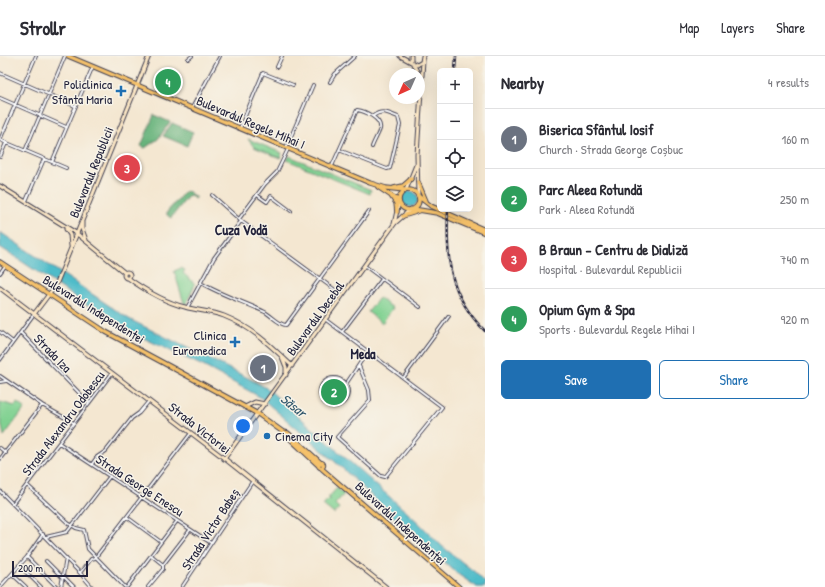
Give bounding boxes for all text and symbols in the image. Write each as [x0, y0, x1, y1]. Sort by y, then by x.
text: Strollr [20, 15, 66, 41]
text: Map [679, 18, 699, 37]
text: Layers [721, 18, 754, 37]
text: Share [776, 18, 805, 37]
pin: 4 [155, 67, 181, 97]
north arrow [389, 68, 425, 104]
map controls [437, 68, 473, 212]
button: + [437, 68, 473, 104]
text: Nearby [501, 71, 544, 94]
text: 4 results [768, 73, 809, 91]
place label: Policlinica Sfânta Maria [52, 75, 112, 108]
marker: Policlinica Sfânta Maria [115, 85, 127, 97]
street label: Bulevardul Regele Mihai I [194, 91, 308, 153]
button: − [437, 104, 473, 140]
text: Biserica Sfântul Iosif [539, 119, 654, 140]
street label: Bulevardul Republicii [65, 124, 117, 220]
text: 1 [512, 130, 516, 148]
text: 160 m [781, 130, 809, 148]
button: locate [437, 140, 473, 176]
text: Church · Strada George Coșbuc [539, 140, 683, 158]
pin: 3 [114, 153, 140, 183]
button: layers [437, 176, 473, 212]
text: Parc Aleea Rotundă [539, 179, 642, 200]
text: 2 [511, 190, 517, 208]
text: 250 m [780, 190, 809, 208]
text: Park · Aleea Rotundă [539, 200, 634, 218]
district label: Cuza Vodă [215, 220, 268, 239]
text: B Braun - Centru de Dializă [539, 239, 688, 260]
text: 3 [511, 250, 517, 268]
text: 740 m [780, 250, 809, 268]
text: Hospital · Bulevardul Republicii [539, 260, 682, 278]
street label: Bulevardul Independenței [40, 270, 148, 348]
street label: Bulevardul Decebal [282, 277, 348, 359]
text: Opium Gym & Spa [539, 299, 635, 320]
text: 4 [512, 310, 516, 328]
text: 920 m [780, 310, 809, 328]
text: Sports · Bulevardul Regele Mihai I [539, 320, 695, 338]
place label: Clinica Euromedica [173, 326, 226, 359]
street label: Strada Iza [30, 330, 76, 376]
marker: Clinica Euromedica [229, 336, 241, 348]
district label: Meda [351, 344, 376, 363]
pin: 1 [250, 353, 276, 383]
button: Save [501, 360, 651, 399]
button: Share [659, 360, 809, 399]
street label: Strada Alexandru Odobescu [18, 367, 108, 479]
pin: 2 [321, 377, 347, 407]
water label: Săsar [277, 389, 312, 422]
street label: Strada Victoriei [165, 398, 235, 458]
your location [233, 416, 253, 436]
place label: Cinema City [275, 427, 334, 445]
marker: Cinema City [262, 431, 272, 441]
street label: Strada George Enescu [93, 450, 187, 520]
street label: Bulevardul Independenței [352, 477, 450, 569]
street label: Strada Victor Babeș [177, 485, 243, 573]
scale bar [12, 559, 88, 578]
text: 200 m [18, 561, 43, 575]

